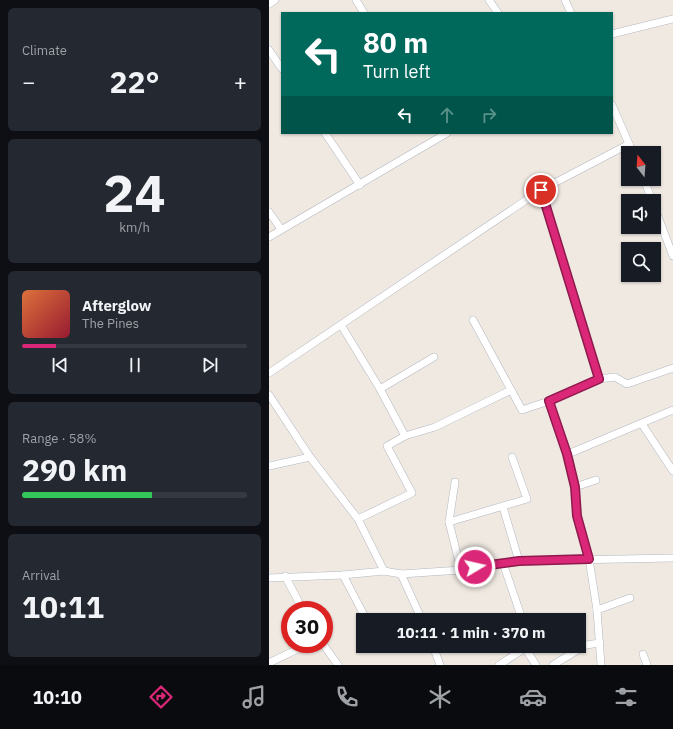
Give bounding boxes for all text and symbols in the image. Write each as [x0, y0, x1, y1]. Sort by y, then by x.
text: 80 m [363, 24, 428, 61]
icon: left [297, 28, 349, 80]
text: Climate [22, 42, 67, 59]
text: Turn left [363, 60, 431, 83]
text: 22° [109, 62, 160, 101]
text: − [22, 67, 35, 96]
text: + [234, 67, 247, 96]
icon: left [394, 104, 416, 126]
icon: ahead [436, 104, 458, 126]
icon: right [478, 104, 500, 126]
north arrow [621, 146, 661, 186]
map controls [621, 146, 661, 282]
text: 24 [103, 159, 166, 226]
pin [524, 173, 558, 207]
icon: arrive [530, 179, 552, 201]
button: sound [621, 194, 661, 234]
text: km/h [119, 219, 150, 236]
button: search [621, 242, 661, 282]
text: Afterglow [82, 296, 151, 315]
text: The Pines [82, 315, 139, 332]
icon: previous [49, 354, 71, 376]
icon: pause [124, 354, 146, 376]
icon: next [199, 354, 221, 376]
text: Range · 58% [22, 430, 96, 447]
text: 290 km [22, 450, 127, 489]
position arrow [454, 546, 496, 588]
text: Arrival [22, 567, 60, 584]
text: 10:11 [22, 587, 104, 626]
speed limit sign: 30 [281, 601, 333, 653]
text: 10:11 · 1 min · 370 m [397, 623, 545, 642]
icon: directions [147, 683, 175, 711]
icon: music [240, 683, 268, 711]
icon: phone [333, 683, 361, 711]
icon: climate [426, 683, 454, 711]
icon: car [519, 683, 547, 711]
icon: filters [612, 683, 640, 711]
text: 10:10 [33, 686, 82, 709]

